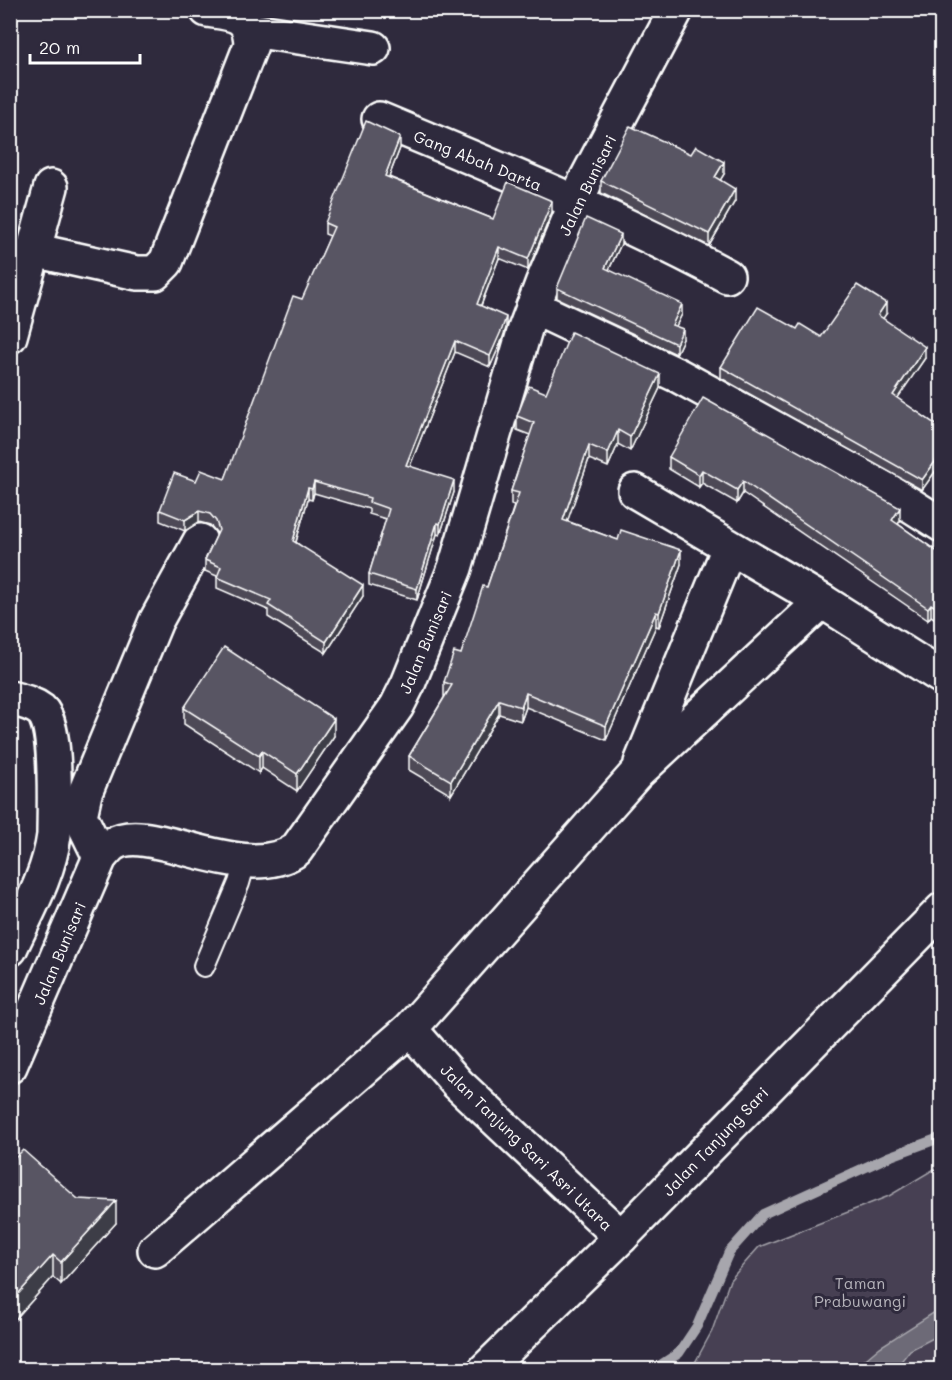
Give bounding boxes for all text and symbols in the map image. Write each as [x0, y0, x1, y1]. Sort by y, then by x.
scale bar [30, 27, 140, 65]
text: 20 m [39, 35, 80, 59]
street label: Gang Abah Darta [411, 125, 545, 195]
street label: Jalan Bunisari [553, 131, 621, 239]
street label: Jalan Bunisari [394, 587, 456, 697]
street label: Jalan Bunisari [28, 898, 90, 1008]
street label: Jalan Tanjung Sari Asri Utara [436, 1059, 618, 1235]
street label: Jalan Tanjung Sari [658, 1082, 772, 1200]
park label: Taman Prabuwangi [814, 1272, 906, 1311]

